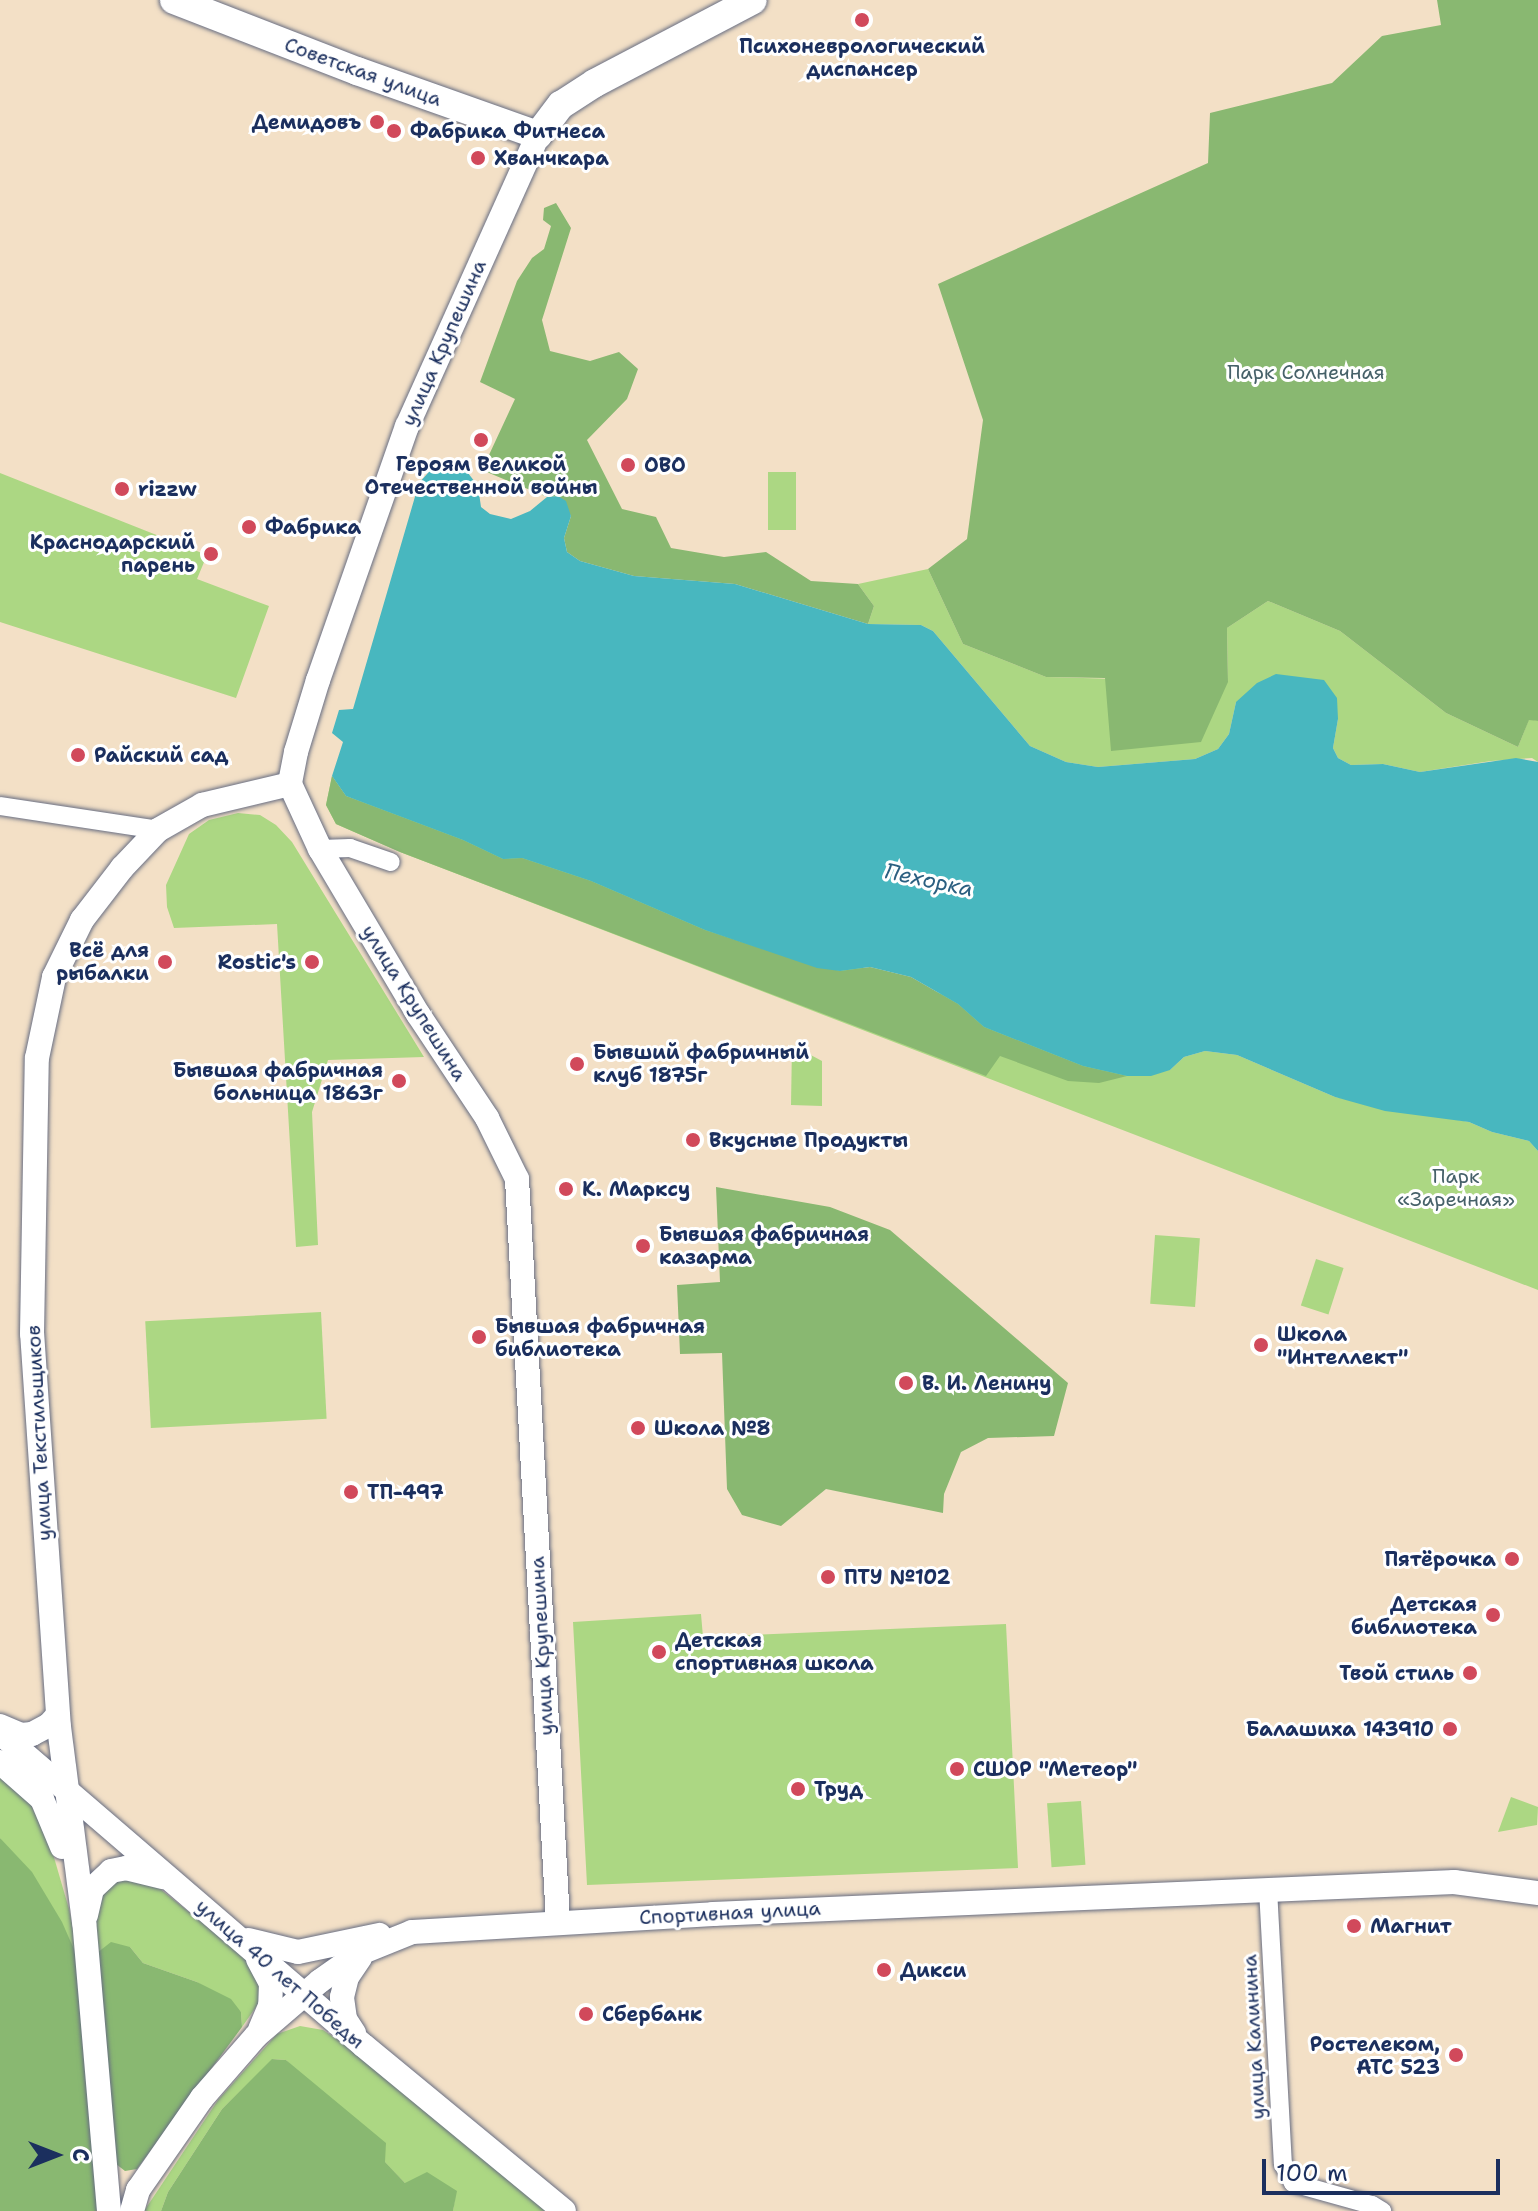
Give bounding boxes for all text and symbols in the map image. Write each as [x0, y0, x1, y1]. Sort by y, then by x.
marker: Психоневрологический диспансер [851, 9, 873, 31]
street label: Советская улица [281, 32, 445, 112]
place label: Психоневрологический диспансер [739, 34, 985, 81]
place label: Демидовъ [252, 110, 361, 134]
marker: Демидовъ [368, 113, 386, 131]
place label: Фабрика Фитнеса [410, 119, 605, 143]
marker: Фабрика Фитнеса [385, 122, 403, 140]
place label: Хванчкара [494, 146, 609, 170]
marker: Хванчкара [469, 149, 487, 167]
street label: улица Крупешина [397, 256, 491, 430]
park label: Парк Солнечная [1227, 360, 1385, 384]
marker: Героям Великой Отечественной войны [472, 431, 490, 449]
place label: Героям Великой Отечественной войны [364, 452, 598, 499]
place label: ОВО [644, 453, 686, 477]
marker: ОВО [619, 456, 637, 474]
place label: rizzw [138, 477, 197, 501]
marker: rizzw [113, 480, 131, 498]
place label: Фабрика [265, 515, 361, 539]
marker: Фабрика [240, 518, 258, 536]
place label: Краснодарский парень [30, 530, 195, 577]
marker: Краснодарский парень [202, 545, 220, 563]
place label: Райский сад [94, 743, 229, 767]
marker: Райский сад [69, 746, 87, 764]
water label: Пехорка [882, 858, 976, 902]
street label: улица Крупешина [356, 921, 472, 1085]
place label: Всё для рыбалки [56, 938, 149, 985]
place label: Rostic's [217, 950, 296, 974]
marker: Всё для рыбалки [156, 953, 174, 971]
marker: Rostic's [303, 953, 321, 971]
place label: Бывший фабричный клуб 1875г [593, 1040, 809, 1087]
marker: Бывший фабричный клуб 1875г [568, 1055, 586, 1073]
place label: Бывшая фабричная больница 1863г [173, 1058, 383, 1105]
marker: Бывшая фабричная больница 1863г [390, 1072, 408, 1090]
place label: Вкусные Продукты [709, 1128, 908, 1152]
marker: Вкусные Продукты [684, 1131, 702, 1149]
park label: Парк «Заречная» [1397, 1165, 1515, 1212]
place label: К. Марксу [582, 1177, 690, 1201]
marker: К. Марксу [557, 1180, 575, 1198]
place label: Бывшая фабричная казарма [659, 1222, 869, 1269]
marker: Бывшая фабричная казарма [634, 1237, 652, 1255]
place label: Бывшая фабричная библиотека [495, 1314, 705, 1361]
place label: Школа "Интеллект" [1277, 1322, 1409, 1369]
street label: улица Текстильщиков [21, 1325, 57, 1541]
marker: Бывшая фабричная библиотека [470, 1328, 488, 1346]
marker: Школа "Интеллект" [1252, 1336, 1270, 1354]
place label: В. И. Ленину [922, 1371, 1051, 1395]
marker: В. И. Ленину [897, 1374, 915, 1392]
place label: Школа №8 [654, 1416, 770, 1440]
marker: Школа №8 [629, 1419, 647, 1437]
place label: ТП-497 [367, 1480, 444, 1504]
marker: ТП-497 [342, 1483, 360, 1501]
place label: Пятёрочка [1384, 1547, 1496, 1571]
marker: Пятёрочка [1503, 1550, 1521, 1568]
street label: улица Крупешина [525, 1556, 559, 1736]
place label: ПТУ №102 [844, 1565, 951, 1589]
marker: ПТУ №102 [819, 1568, 837, 1586]
place label: Детская библиотека [1351, 1592, 1477, 1639]
marker: Детская библиотека [1484, 1606, 1502, 1624]
place label: Детская спортивная школа [675, 1628, 874, 1675]
marker: Детская спортивная школа [650, 1643, 668, 1661]
place label: Твой стиль [1339, 1661, 1454, 1685]
marker: Твой стиль [1461, 1664, 1479, 1682]
place label: Балашиха 143910 [1246, 1717, 1434, 1741]
marker: Балашиха 143910 [1441, 1720, 1459, 1738]
place label: СШОР "Метеор" [973, 1757, 1137, 1781]
marker: СШОР "Метеор" [948, 1760, 966, 1778]
place label: Труд [814, 1777, 863, 1801]
marker: Труд [789, 1780, 807, 1798]
street label: улица 40 лет Победы [191, 1894, 369, 2054]
street label: Спортивная улица [639, 1896, 821, 1930]
place label: Магнит [1370, 1914, 1452, 1938]
marker: Магнит [1345, 1917, 1363, 1935]
street label: улица Калинина [1238, 1954, 1270, 2120]
place label: Дикси [900, 1958, 966, 1982]
marker: Дикси [875, 1961, 893, 1979]
place label: Сбербанк [602, 2002, 702, 2026]
marker: Сбербанк [577, 2005, 595, 2023]
place label: Ростелеком, АТС 523 [1310, 2032, 1440, 2079]
marker: Ростелеком, АТС 523 [1447, 2046, 1465, 2064]
north arrow [16, 2115, 96, 2195]
scale bar [1266, 2143, 1504, 2193]
text: С [66, 2148, 95, 2162]
text: 100 m [1276, 2157, 1348, 2189]

